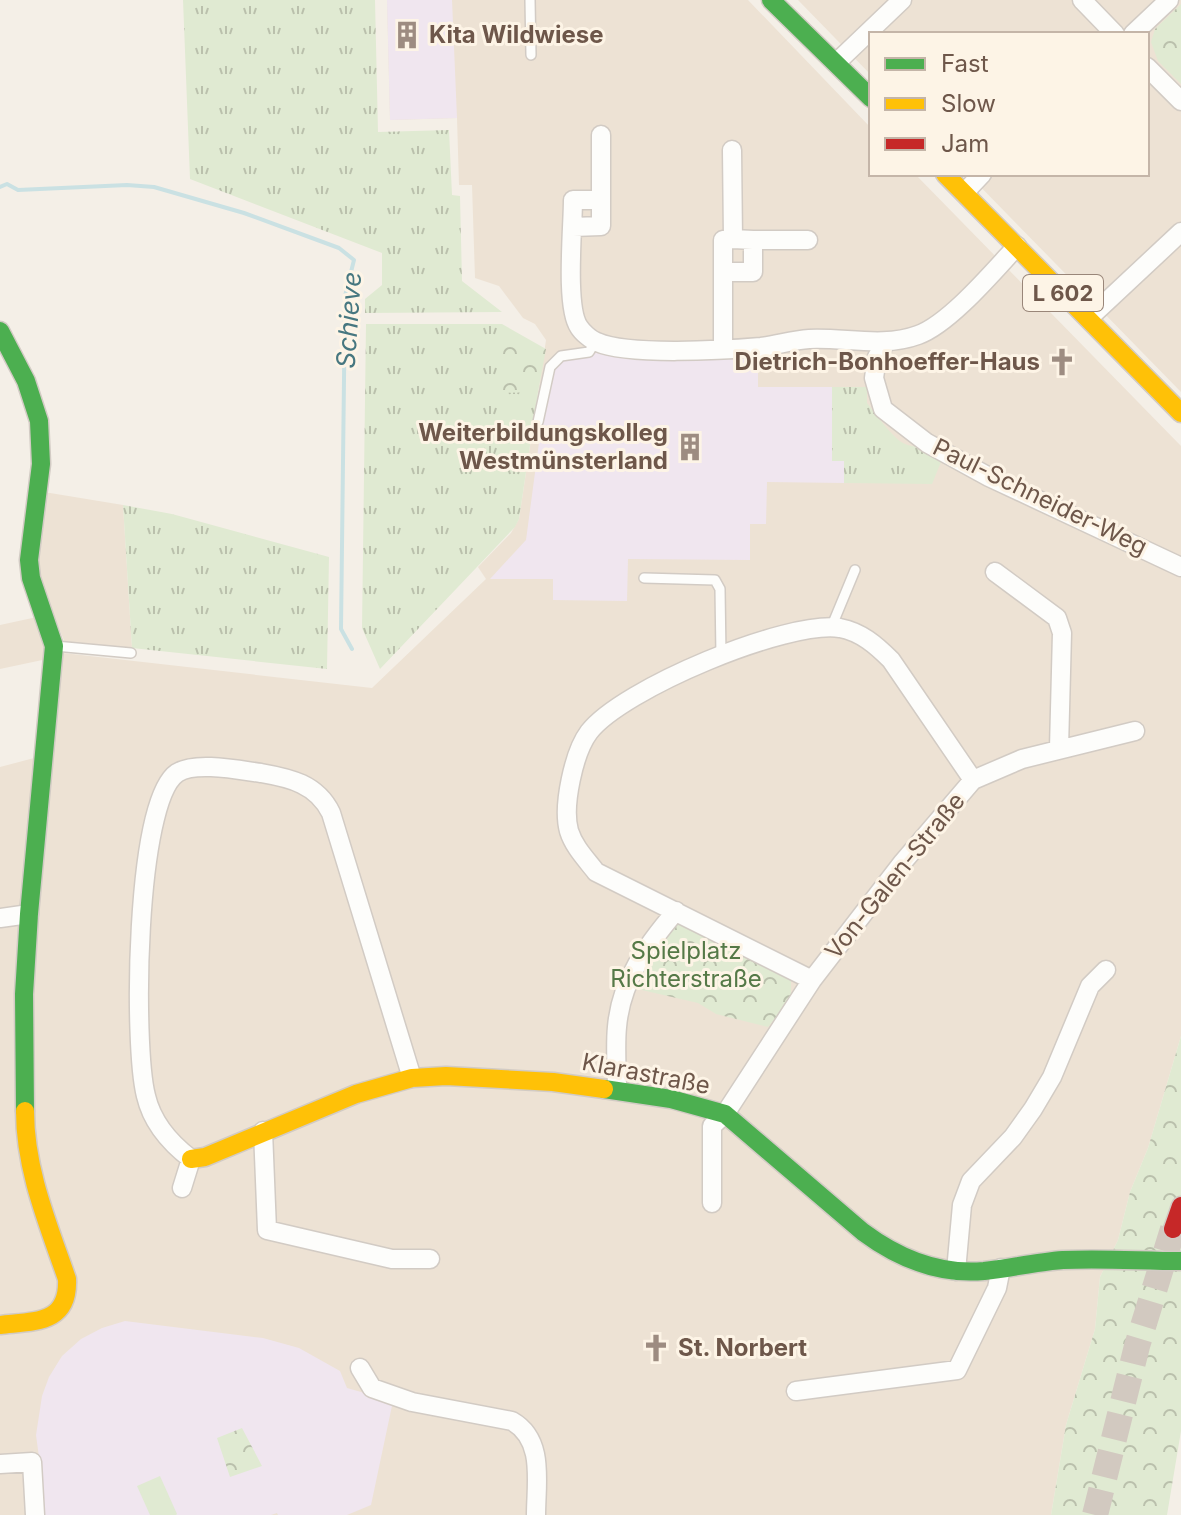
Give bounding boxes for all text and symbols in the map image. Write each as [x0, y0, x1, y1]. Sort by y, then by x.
building icon: Kita Wildwiese [392, 20, 422, 50]
place label: Kita Wildwiese [429, 20, 603, 49]
legend [869, 32, 1149, 176]
text: Fast [941, 49, 989, 78]
text: Slow [941, 89, 996, 118]
text: Jam [941, 129, 989, 158]
water label: Schieve [330, 271, 367, 369]
road number: L 602 [1023, 275, 1103, 311]
place label: Dietrich-Bonhoeffer-Haus [735, 347, 1040, 376]
church icon: Dietrich-Bonhoeffer-Haus [1047, 347, 1077, 377]
place label: Weiterbildungskolleg Westmünsterland [418, 418, 668, 475]
building icon: Weiterbildungskolleg Westmünsterland [675, 432, 705, 462]
street label: Paul-Schneider-Weg [928, 432, 1152, 561]
street label: Von-Galen-Straße [819, 787, 971, 965]
park label: Spielplatz Richterstraße [610, 936, 762, 993]
street label: Klarastraße [580, 1047, 713, 1100]
church icon: St. Norbert [641, 1333, 671, 1363]
place label: St. Norbert [678, 1333, 807, 1362]

